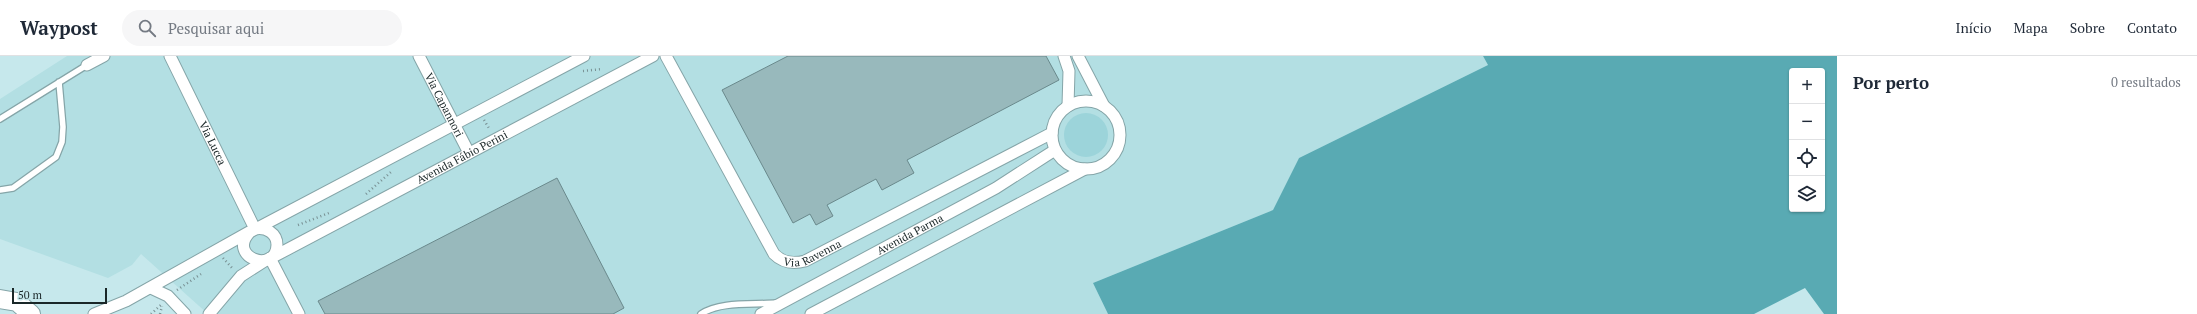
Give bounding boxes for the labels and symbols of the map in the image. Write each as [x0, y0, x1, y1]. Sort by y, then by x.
street label: Via Capannori [422, 70, 467, 139]
street label: Via Lucca [196, 119, 230, 168]
street label: Avenida Fábio Perini [414, 127, 510, 187]
street label: Avenida Parma [874, 210, 946, 258]
street label: Via Ravenna [782, 236, 844, 270]
scale bar [12, 286, 107, 305]

